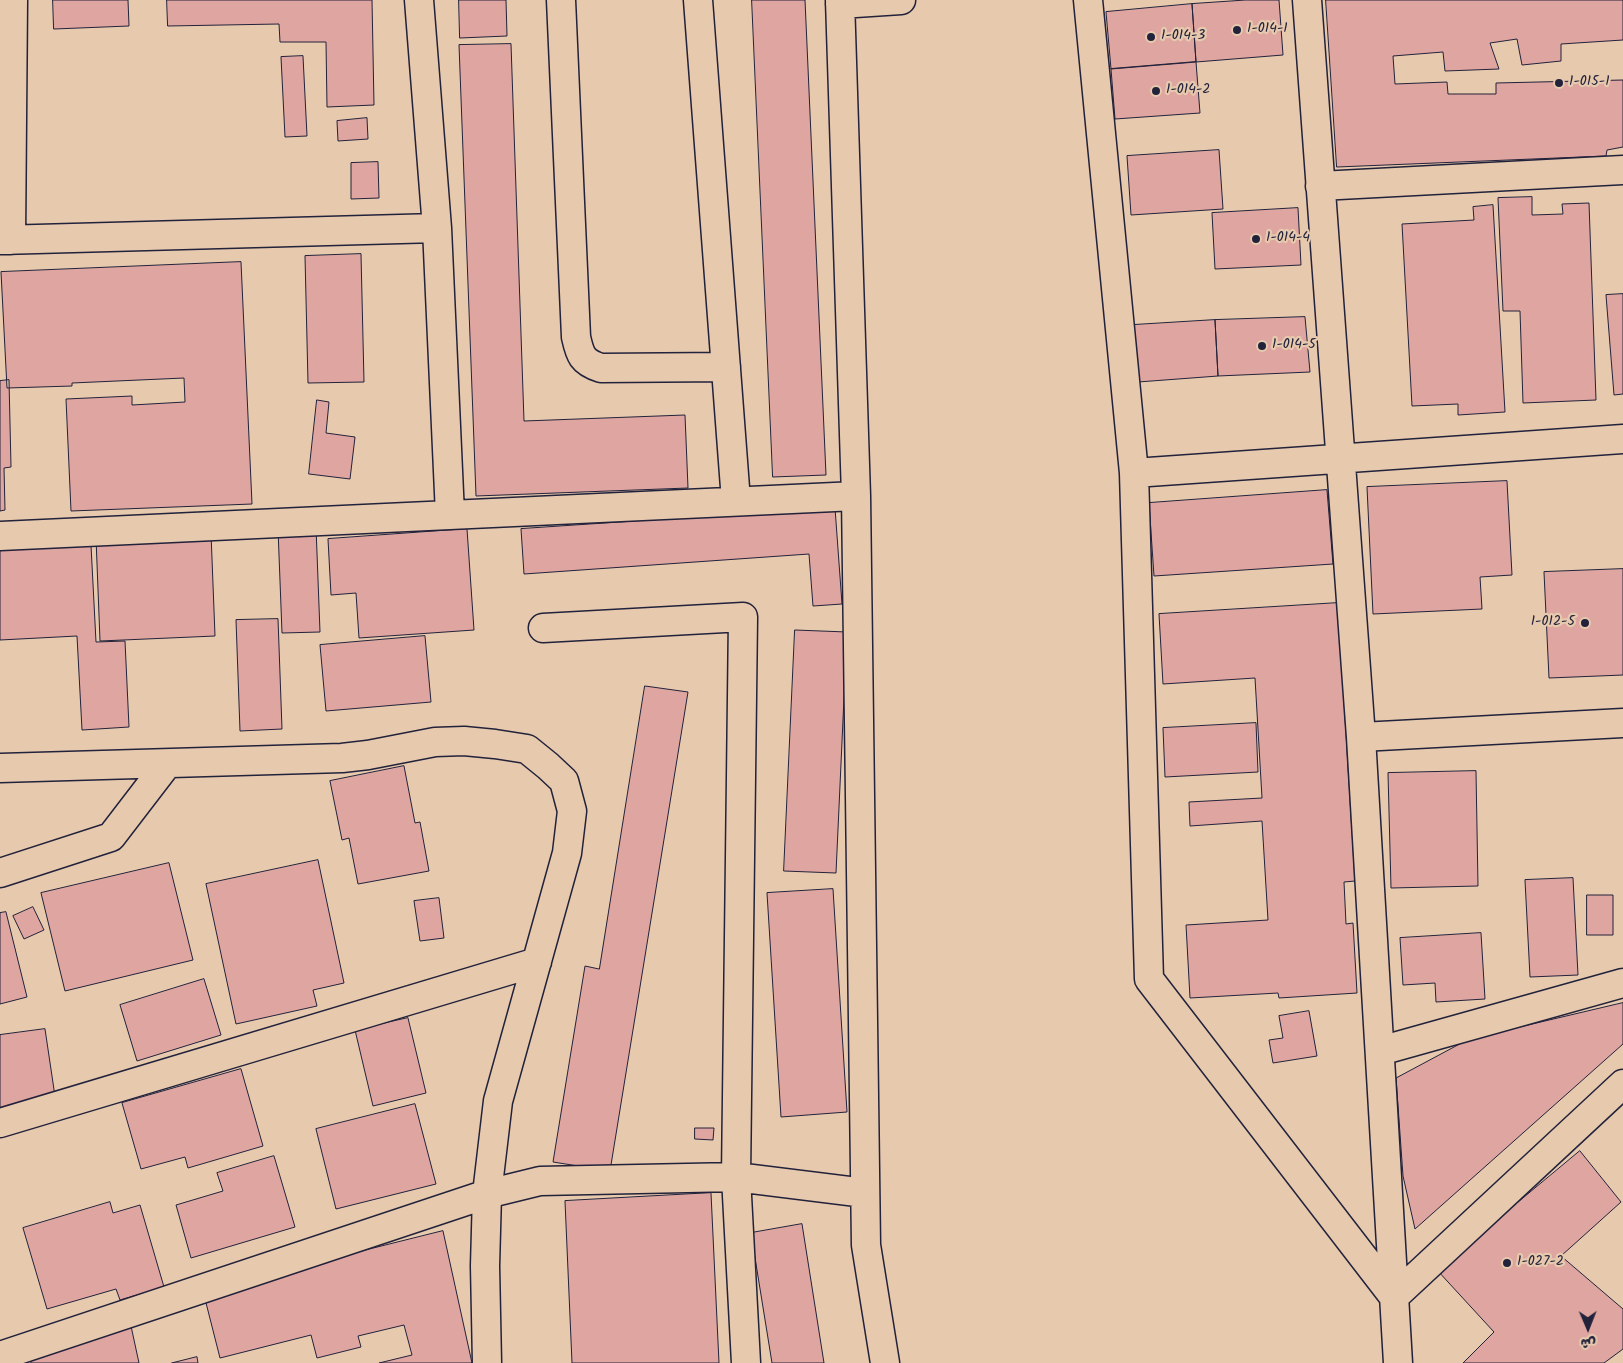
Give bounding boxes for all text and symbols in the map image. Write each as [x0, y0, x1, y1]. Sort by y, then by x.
place label: 1-014-1 [1247, 22, 1288, 38]
marker: 1-014-1 [1231, 24, 1243, 36]
place label: 1-014-3 [1161, 29, 1205, 45]
marker: 1-014-3 [1145, 31, 1157, 43]
place label: 1-015-1 [1569, 75, 1610, 91]
marker: 1-015-1 [1553, 77, 1565, 89]
place label: 1-014-2 [1166, 83, 1210, 99]
marker: 1-014-2 [1150, 85, 1162, 97]
place label: 1-014-4 [1266, 231, 1310, 247]
marker: 1-014-4 [1250, 233, 1262, 245]
place label: 1-014-5 [1272, 338, 1316, 354]
marker: 1-014-5 [1256, 340, 1268, 352]
place label: 1-012-5 [1531, 615, 1575, 631]
marker: 1-012-5 [1579, 617, 1591, 629]
place label: 1-027-2 [1517, 1255, 1564, 1271]
marker: 1-027-2 [1501, 1257, 1513, 1269]
north arrow [1563, 1303, 1613, 1353]
text: ش [1580, 1332, 1596, 1354]

